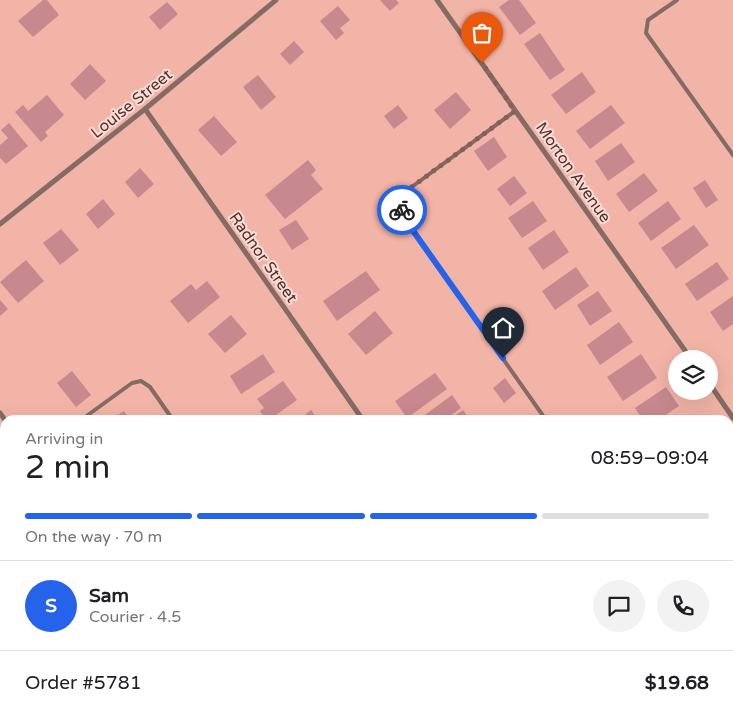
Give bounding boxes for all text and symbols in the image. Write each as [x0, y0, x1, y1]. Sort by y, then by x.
pin [461, 12, 503, 63]
icon: bag [468, 19, 496, 47]
street label: Louise Street [87, 65, 177, 143]
street label: Morton Avenue [531, 119, 615, 227]
courier [377, 185, 427, 235]
icon: bike [388, 196, 416, 224]
street label: Radnor Street [225, 208, 302, 307]
pin [482, 307, 524, 358]
icon: home [489, 314, 517, 342]
map controls [668, 350, 718, 400]
button: layers [668, 350, 718, 400]
text: Arriving in [25, 429, 103, 449]
text: 08:59–09:04 [591, 447, 709, 469]
text: 2 min [25, 449, 110, 487]
text: On the way · 70 m [25, 527, 162, 547]
button: chat [593, 580, 645, 632]
button: phone [657, 580, 709, 632]
text: Sam [89, 585, 129, 607]
text: S [45, 595, 57, 617]
text: Courier · 4.5 [89, 607, 181, 627]
text: Order #5781 [25, 672, 142, 694]
text: $19.68 [645, 672, 709, 694]

